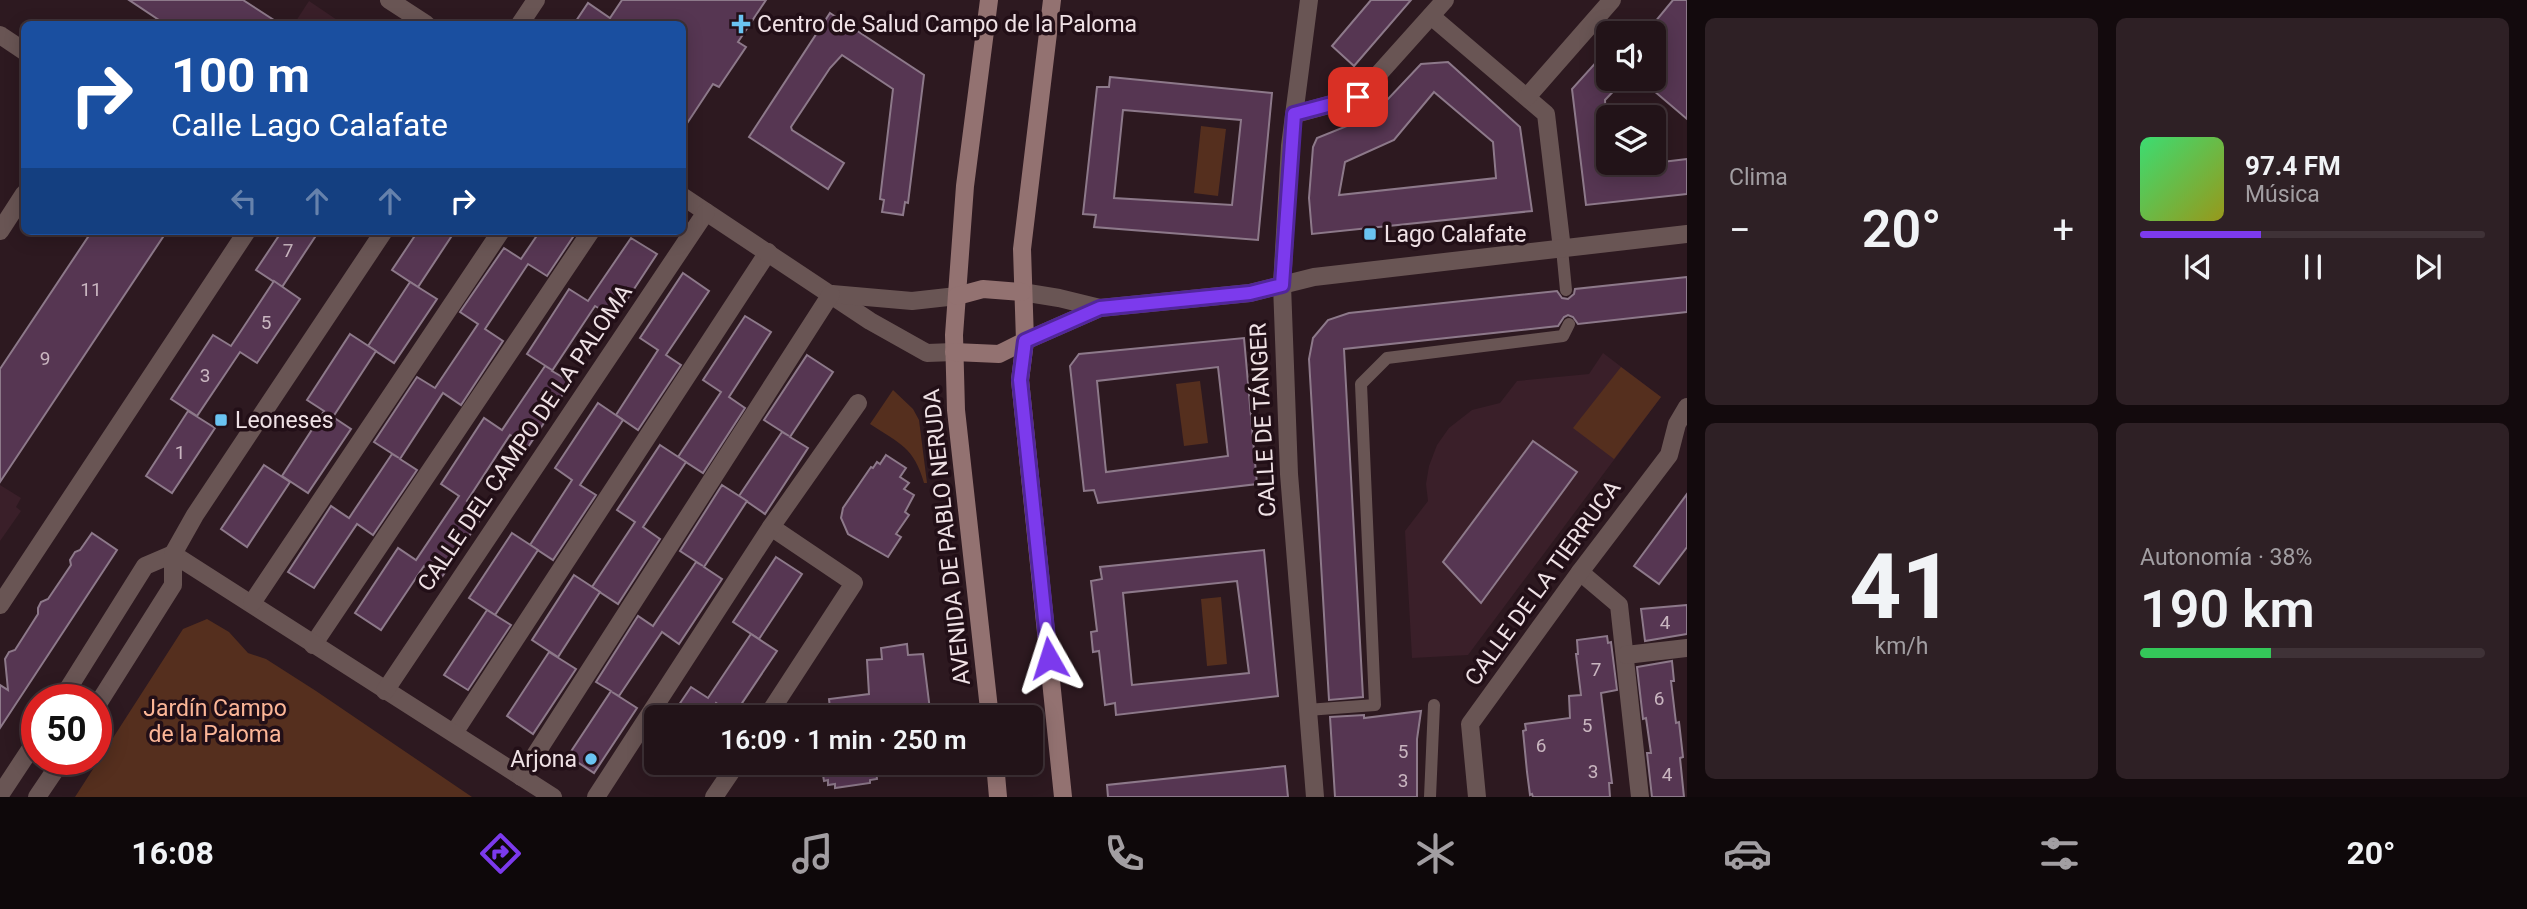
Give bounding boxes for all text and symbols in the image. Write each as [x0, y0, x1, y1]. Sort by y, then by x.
place label: Centro de Salud Campo de la Paloma [757, 11, 1137, 38]
marker: Centro de Salud Campo de la Paloma [731, 14, 751, 34]
map controls [1596, 21, 1666, 175]
button: sound [1596, 21, 1666, 91]
text: 100 m [171, 47, 310, 104]
icon: right [56, 49, 147, 140]
pin [1328, 67, 1388, 127]
icon: arrive [1339, 78, 1377, 116]
button: layers [1596, 105, 1666, 175]
text: Calle Lago Calafate [171, 106, 448, 144]
text: 97.4 FM [2245, 151, 2341, 181]
text: Clima [1729, 164, 1788, 191]
text: Música [2245, 181, 2320, 208]
icon: left [225, 182, 263, 220]
icon: ahead [298, 182, 336, 220]
icon: ahead [371, 182, 409, 220]
icon: right [444, 182, 482, 220]
text: 20° [1862, 199, 1941, 260]
text: − [1729, 208, 1751, 252]
text: + [2052, 208, 2074, 252]
place label: Lago Calafate [1384, 221, 1526, 248]
marker: Lago Calafate [1362, 226, 1378, 242]
house number: 7 [283, 239, 293, 262]
icon: previous [2179, 248, 2217, 286]
icon: pause [2294, 248, 2332, 286]
icon: next [2409, 248, 2447, 286]
house number: 11 [80, 278, 102, 301]
street label: CALLE DEL CAMPO DE LA PALOMA [412, 280, 638, 596]
house number: 5 [261, 311, 271, 334]
street label: CALLE DE TÁNGER [1243, 322, 1282, 518]
house number: 9 [40, 347, 50, 370]
house number: 3 [200, 364, 210, 387]
street label: AVENIDA DE PABLO NERUDA [918, 388, 976, 686]
place label: Leoneses [235, 407, 334, 434]
marker: Leoneses [213, 412, 229, 428]
house number: 1 [175, 441, 185, 464]
street label: CALLE DE LA TIERRUCA [1460, 475, 1626, 691]
text: 41 [1849, 534, 1954, 640]
text: Autonomía · 38% [2140, 544, 2312, 571]
text: 190 km [2140, 579, 2315, 640]
house number: 4 [1660, 611, 1671, 634]
position arrow [1012, 621, 1086, 695]
text: km/h [1875, 633, 1929, 660]
house number: 7 [1591, 658, 1601, 681]
speed limit sign: 50 [21, 684, 112, 775]
house number: 6 [1654, 687, 1664, 710]
park label: Jardín Campo de la Paloma [143, 695, 287, 748]
house number: 5 [1582, 714, 1592, 737]
text: 16:09 · 1 min · 250 m [720, 725, 967, 755]
house number: 6 [1536, 734, 1546, 757]
house number: 5 [1398, 740, 1408, 763]
place label: Arjona [510, 746, 577, 773]
marker: Arjona [583, 751, 599, 767]
house number: 3 [1588, 760, 1598, 783]
house number: 4 [1662, 763, 1673, 786]
house number: 3 [1398, 769, 1408, 792]
icon: directions [476, 829, 525, 878]
icon: music [788, 829, 837, 878]
icon: phone [1100, 829, 1149, 878]
icon: climate [1411, 829, 1460, 878]
icon: car [1723, 829, 1772, 878]
icon: filters [2035, 829, 2084, 878]
text: 16:08 [131, 834, 214, 872]
text: 20° [2346, 834, 2396, 872]

